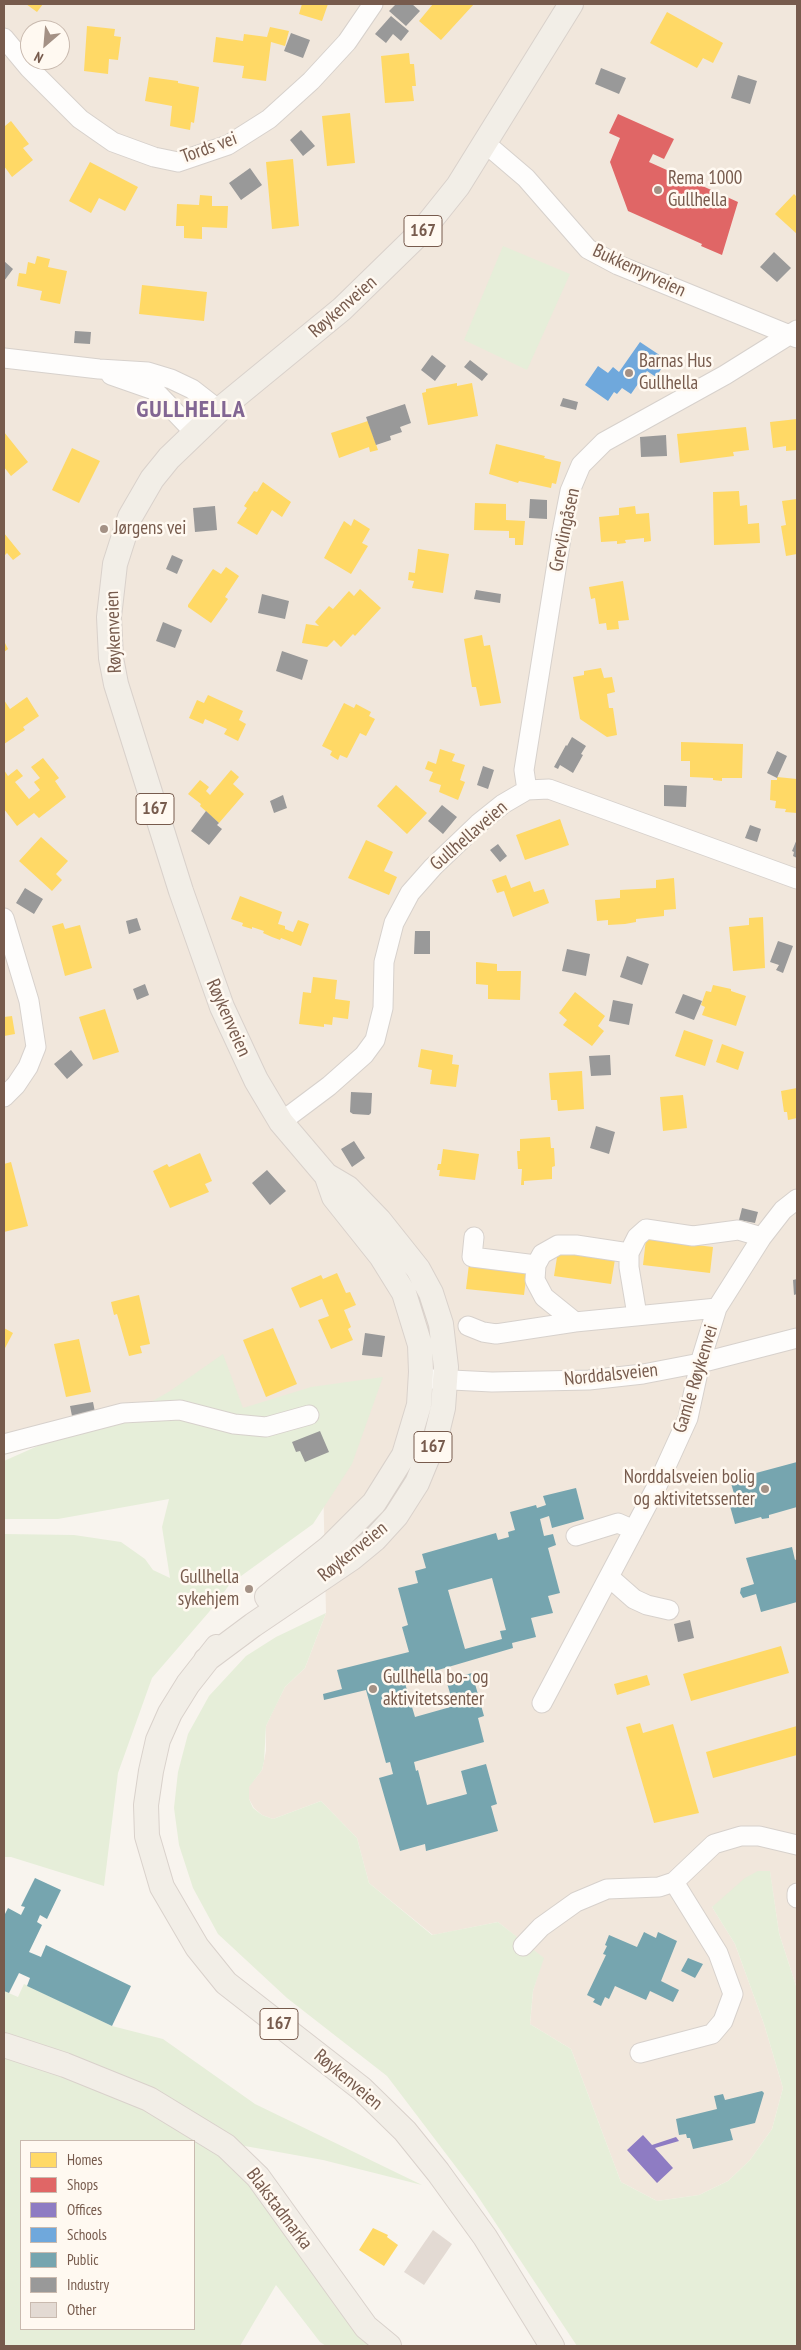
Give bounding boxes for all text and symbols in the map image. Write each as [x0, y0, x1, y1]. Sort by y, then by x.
north arrow [20, 20, 70, 70]
text: N [31, 48, 46, 67]
street label: Tords vei [178, 127, 240, 169]
place label: Rema 1000 Gullhella [668, 168, 742, 212]
marker: Rema 1000 Gullhella [652, 184, 664, 196]
road number: 167 [404, 216, 442, 247]
street label: Bukkemyrveien [589, 240, 689, 302]
street label: Røykenveien [304, 271, 382, 343]
place label: Barnas Hus Gullhella [639, 351, 712, 395]
marker: Barnas Hus Gullhella [623, 367, 635, 379]
district label: GULLHELLA [135, 396, 247, 424]
street label: Grevlingåsen [545, 486, 585, 574]
place label: Jørgens vei [114, 518, 186, 540]
marker: Jørgens vei [98, 523, 110, 535]
street label: Røykenveien [101, 590, 127, 674]
road number: 167 [136, 794, 174, 824]
street label: Gullhellaveien [426, 796, 512, 876]
street label: Røykenveien [201, 976, 255, 1060]
street label: Gamle Røykenvei [669, 1322, 723, 1436]
street label: Norddalsveien [563, 1359, 659, 1391]
road number: 167 [414, 1431, 452, 1462]
place label: Norddalsveien bolig og aktivitetssenter [624, 1467, 755, 1511]
marker: Norddalsveien bolig og aktivitetssenter [759, 1483, 771, 1495]
street label: Røykenveien [314, 1517, 392, 1587]
place label: Gullhella sykehjem [178, 1567, 239, 1611]
marker: Gullhella sykehjem [243, 1583, 255, 1595]
place label: Gullhella bo- og aktivitetssenter [383, 1667, 489, 1711]
marker: Gullhella bo- og aktivitetssenter [367, 1683, 379, 1695]
road number: 167 [260, 2008, 298, 2040]
street label: Røykenveien [309, 2045, 387, 2115]
legend [20, 2140, 195, 2330]
text: Homes [67, 2150, 103, 2169]
street label: Blakstadmarka [241, 2164, 317, 2254]
text: Shops [67, 2175, 98, 2194]
text: Offices [67, 2200, 102, 2219]
text: Schools [67, 2225, 107, 2244]
text: Public [67, 2250, 98, 2269]
text: Industry [67, 2275, 109, 2294]
text: Other [67, 2300, 96, 2319]

